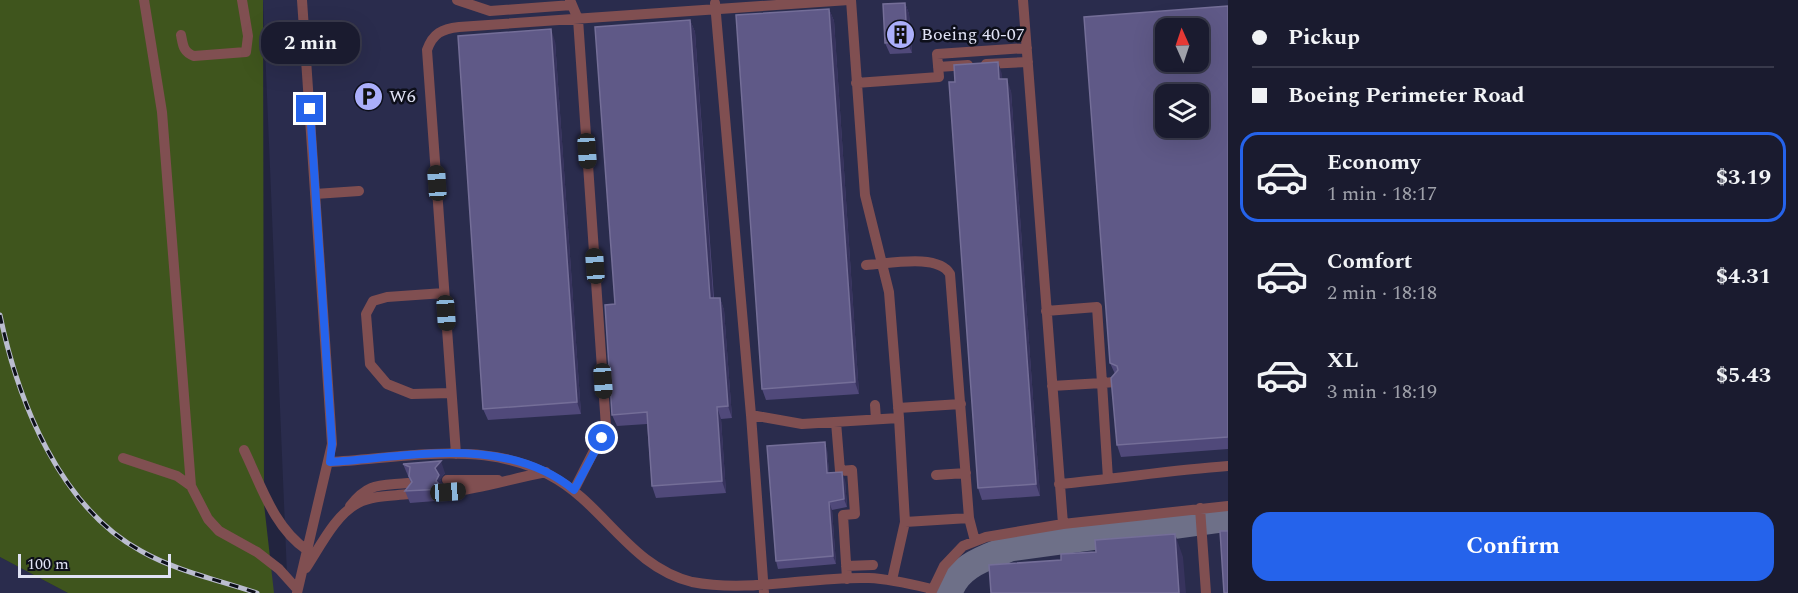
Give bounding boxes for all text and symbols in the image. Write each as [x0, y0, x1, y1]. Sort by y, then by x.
building icon: Boeing 40-07 [884, 18, 916, 50]
north arrow [1155, 18, 1209, 72]
map controls [1155, 18, 1209, 138]
place label: Boeing 40-07 [921, 21, 1025, 48]
text: Pickup [1288, 21, 1360, 54]
callout: 2 min [260, 22, 360, 64]
text: 2 min [284, 28, 337, 58]
text: Boeing Perimeter Road [1288, 79, 1525, 112]
parking icon: W6 [352, 80, 384, 112]
place label: W6 [389, 83, 416, 110]
button: layers [1155, 84, 1209, 138]
route end [296, 95, 323, 122]
car [577, 132, 597, 170]
text: Economy [1327, 146, 1420, 179]
icon: car [1255, 150, 1309, 204]
text: $3.19 [1716, 161, 1771, 194]
car [427, 164, 447, 202]
text: 1 min · 18:17 [1327, 179, 1437, 209]
text: Comfort [1327, 245, 1412, 278]
car [585, 247, 605, 285]
icon: car [1255, 249, 1309, 303]
text: $4.31 [1716, 260, 1771, 293]
text: 2 min · 18:18 [1327, 278, 1437, 308]
car [436, 294, 456, 332]
text: XL [1327, 344, 1358, 377]
icon: car [1255, 348, 1309, 402]
text: $5.43 [1716, 359, 1771, 392]
car [593, 362, 613, 400]
text: 3 min · 18:19 [1327, 377, 1437, 407]
route start [588, 424, 615, 451]
car [429, 482, 467, 502]
button: Confirm [1252, 512, 1774, 581]
scale bar [18, 551, 171, 578]
text: 100 m [27, 552, 69, 576]

